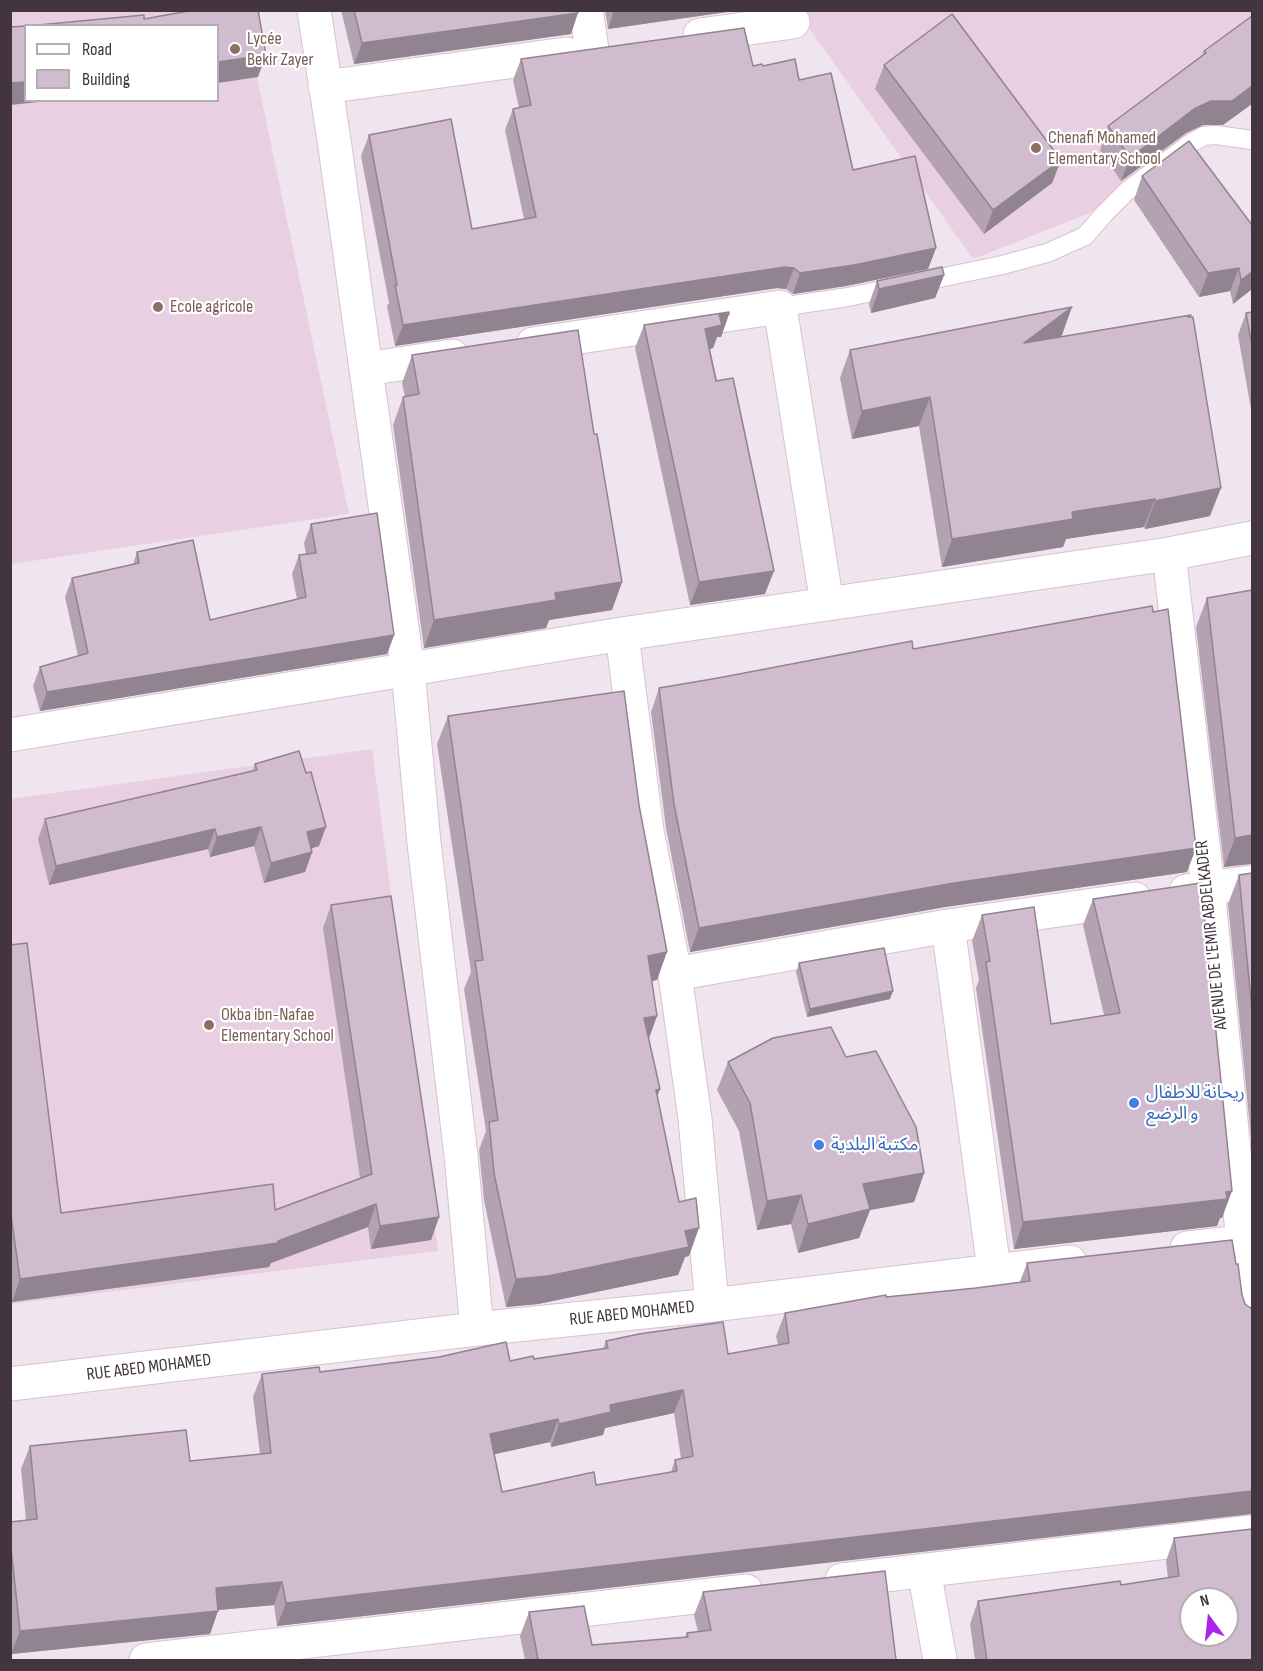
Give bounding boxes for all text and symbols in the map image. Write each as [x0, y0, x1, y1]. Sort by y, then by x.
legend [24, 24, 219, 102]
place label: Lycée Bekir Zayer [247, 28, 314, 70]
text: Road [82, 39, 112, 60]
marker: Lycée Bekir Zayer [228, 42, 242, 56]
text: Building [82, 69, 130, 90]
place label: Chenafi Mohamed Elementary School [1048, 127, 1161, 170]
marker: Chenafi Mohamed Elementary School [1029, 141, 1043, 155]
place label: Ecole agricole [170, 296, 253, 318]
marker: Ecole agricole [151, 300, 165, 314]
street label: AVENUE DE L'EMIR ABDELKADER [1191, 839, 1233, 1031]
place label: Okba ibn-Nafae Elementary School [221, 1004, 334, 1046]
marker: Okba ibn-Nafae Elementary School [202, 1018, 216, 1032]
place label: ريحانة للاطفال و الرضع [1146, 1082, 1245, 1124]
marker: ريحانة للاطفال و الرضع [1127, 1096, 1141, 1110]
place label: مكتبة البلدية [831, 1134, 918, 1156]
marker: مكتبة البلدية [812, 1138, 826, 1152]
street label: RUE ABED MOHAMED [568, 1297, 696, 1331]
street label: RUE ABED MOHAMED [85, 1350, 213, 1386]
north arrow [1179, 1587, 1239, 1647]
text: N [1198, 1591, 1211, 1611]

